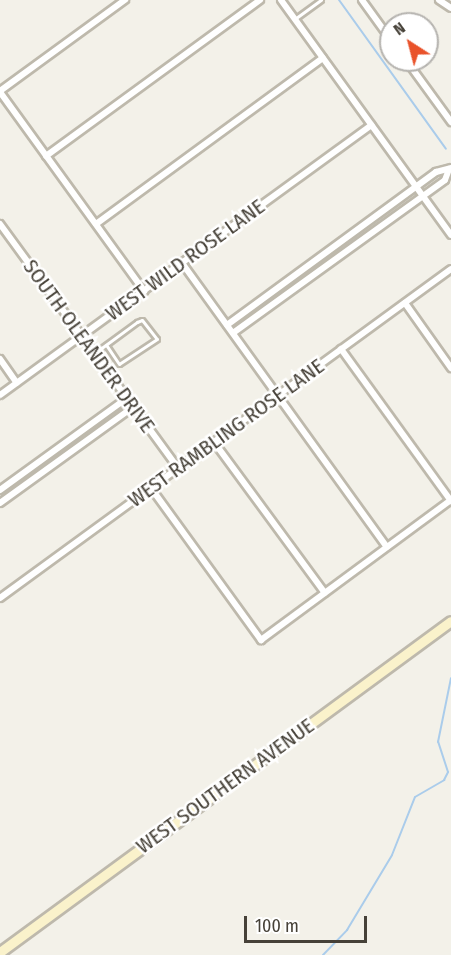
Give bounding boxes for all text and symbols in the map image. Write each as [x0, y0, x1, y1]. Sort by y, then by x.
north arrow [379, 12, 439, 72]
text: N [390, 18, 409, 39]
street label: WEST WILD ROSE LANE [101, 194, 269, 326]
street label: SOUTH OLEANDER DRIVE [18, 255, 160, 437]
street label: WEST RAMBLING ROSE LANE [123, 353, 329, 513]
street label: WEST SOUTHERN AVENUE [131, 713, 319, 859]
scale bar [247, 904, 370, 942]
text: 100 m [255, 915, 299, 937]

